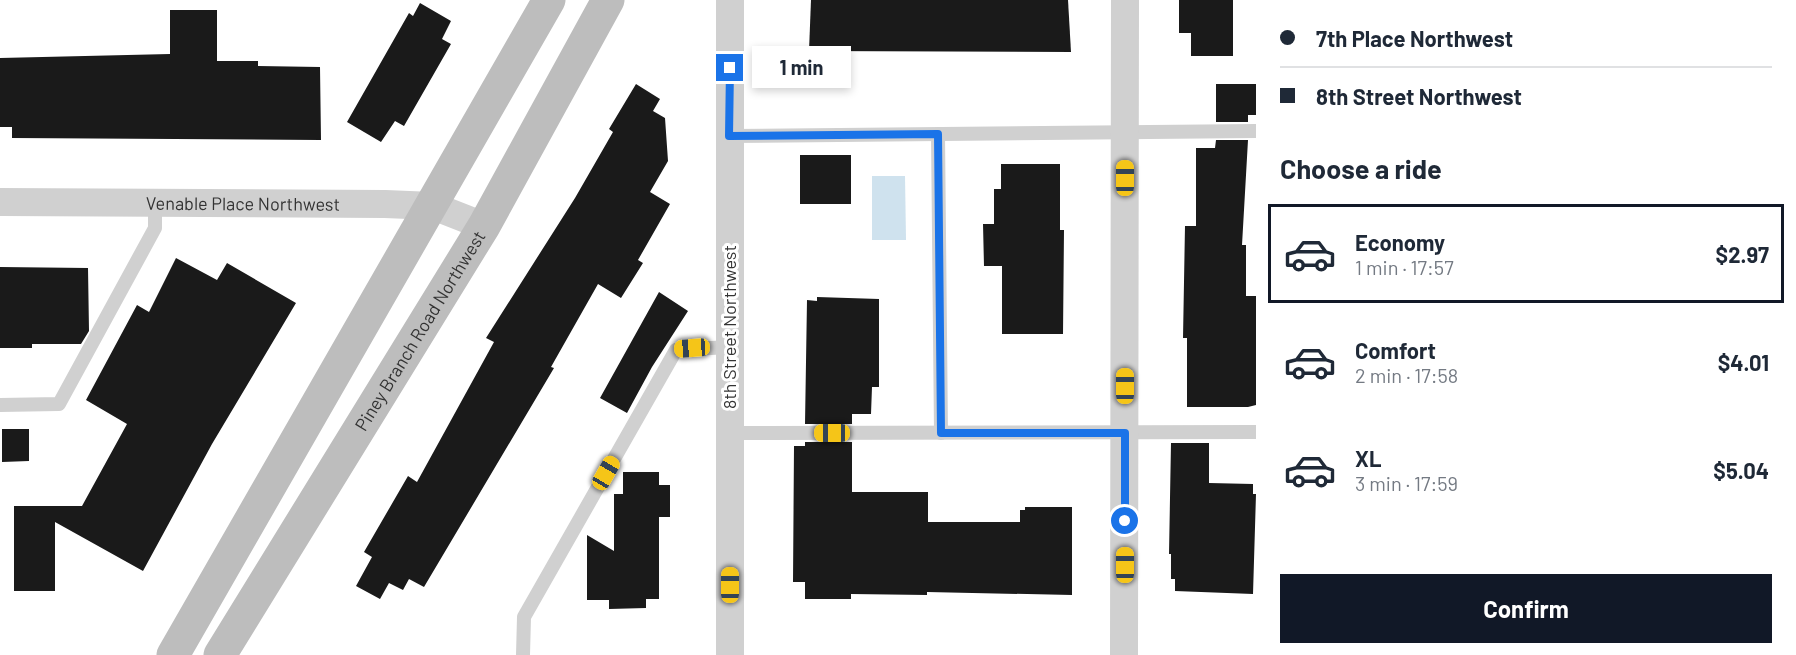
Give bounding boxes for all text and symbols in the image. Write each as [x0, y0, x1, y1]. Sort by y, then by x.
text: 7th Place Northwest [1316, 25, 1513, 51]
callout: 1 min [751, 47, 850, 89]
route end [716, 54, 743, 81]
text: 1 min [780, 55, 823, 79]
text: 8th Street Northwest [1316, 83, 1522, 109]
text: Choose a ride [1280, 152, 1442, 184]
car [1116, 160, 1134, 196]
street label: Venable Place Northwest [146, 192, 340, 215]
street label: Piney Branch Road Northwest [350, 226, 490, 435]
icon: car [1283, 227, 1337, 281]
text: Economy [1355, 229, 1445, 255]
text: $2.97 [1716, 241, 1769, 267]
street label: 8th Street Northwest [718, 245, 740, 409]
text: 1 min · 17:57 [1355, 255, 1454, 279]
icon: car [1283, 335, 1337, 389]
text: Comfort [1355, 337, 1436, 363]
car [673, 338, 711, 358]
text: $4.01 [1718, 349, 1769, 375]
text: 2 min · 17:58 [1355, 363, 1458, 387]
car [1116, 368, 1134, 404]
car [814, 424, 850, 442]
icon: car [1283, 443, 1337, 497]
text: XL [1355, 445, 1381, 471]
car [589, 453, 623, 493]
text: $5.04 [1713, 457, 1769, 483]
text: 3 min · 17:59 [1355, 471, 1458, 495]
route start [1111, 507, 1138, 534]
car [1116, 547, 1134, 583]
car [721, 567, 739, 603]
button: Confirm [1280, 574, 1772, 643]

